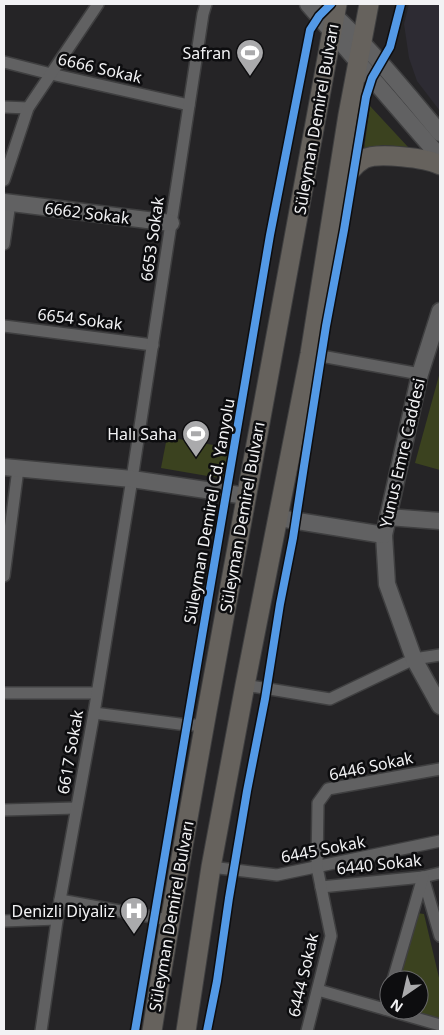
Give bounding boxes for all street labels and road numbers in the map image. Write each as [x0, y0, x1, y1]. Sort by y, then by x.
street label: Süleyman Demirel Bulvarı [288, 22, 344, 216]
street label: 6666 Sokak [56, 48, 144, 88]
street label: 6653 Sokak [135, 195, 169, 283]
street label: 6662 Sokak [43, 197, 131, 229]
street label: 6654 Sokak [36, 303, 124, 335]
street label: Yunus Emre Caddesi [374, 376, 430, 530]
street label: Süleyman Demirel Cd. Yanyolu [178, 397, 240, 625]
street label: Süleyman Demirel Bulvarı [214, 420, 270, 614]
street label: 6617 Sokak [52, 708, 88, 796]
street label: 6446 Sokak [327, 746, 415, 786]
street label: Süleyman Demirel Bulvarı [143, 819, 199, 1013]
street label: 6445 Sokak [279, 830, 367, 868]
street label: 6440 Sokak [335, 849, 423, 879]
street label: 6444 Sokak [283, 931, 323, 1019]

